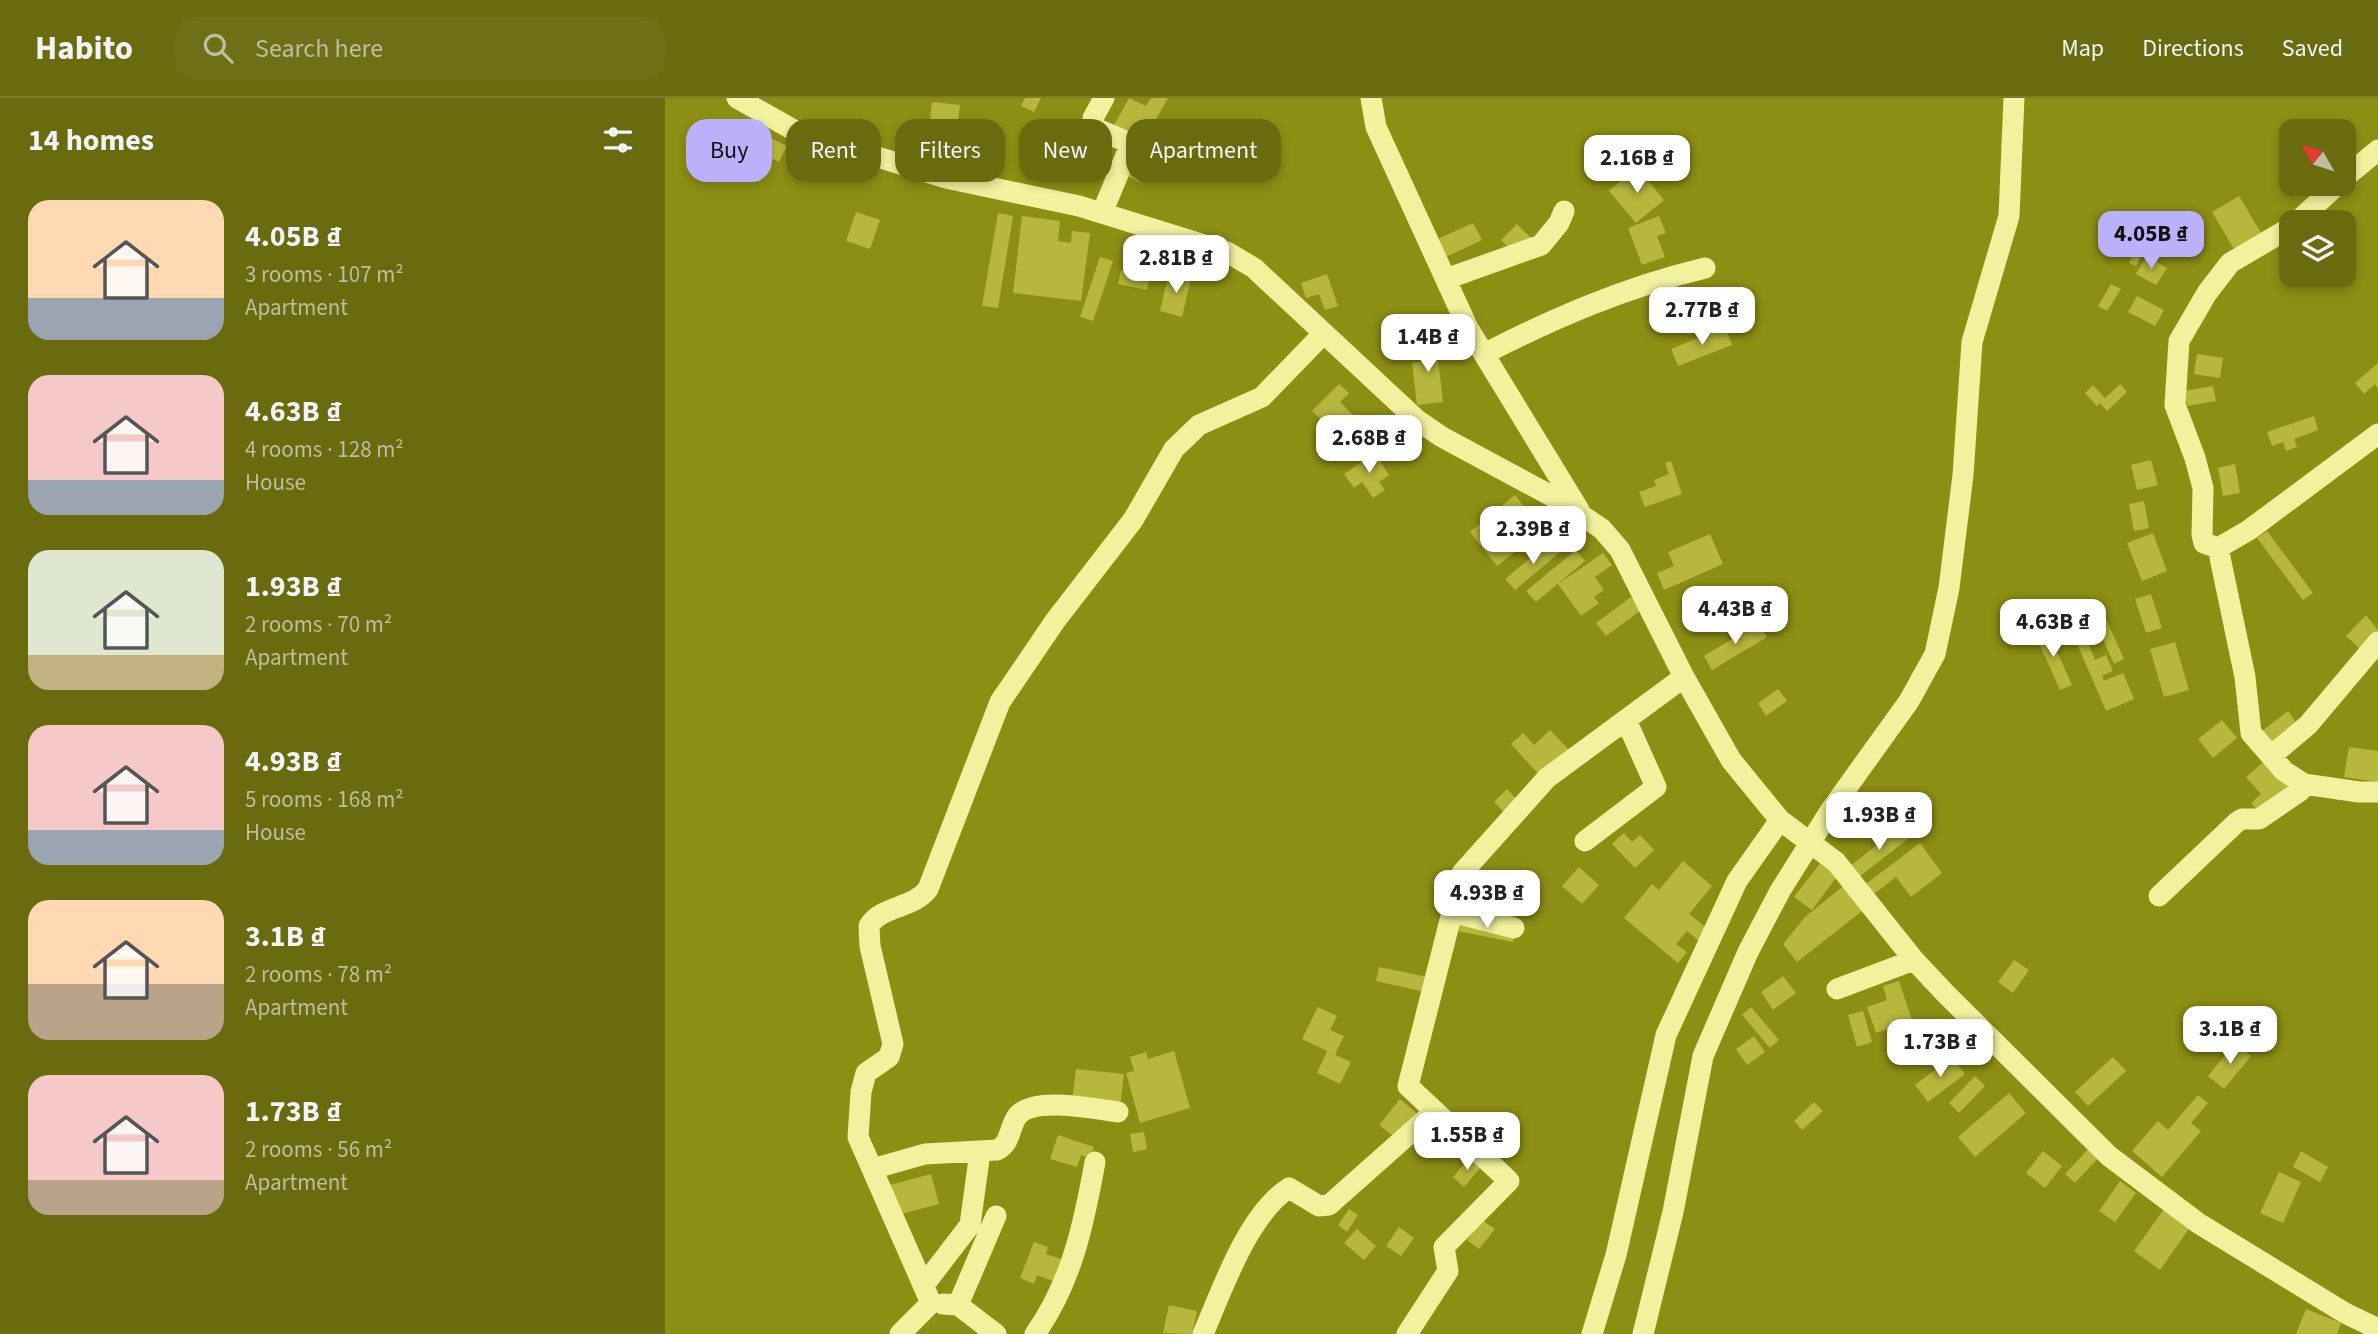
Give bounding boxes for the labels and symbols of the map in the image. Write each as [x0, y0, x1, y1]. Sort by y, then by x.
north arrow [2279, 119, 2355, 196]
pin: 2.16B ₫ [1572, 136, 1702, 195]
pin: 4.05B ₫ [2086, 212, 2216, 271]
pin: 2.81B ₫ [1111, 236, 1241, 295]
pin: 2.77B ₫ [1637, 288, 1767, 347]
pin: 1.4B ₫ [1371, 314, 1485, 374]
pin: 2.68B ₫ [1304, 416, 1434, 475]
pin: 2.39B ₫ [1468, 506, 1598, 566]
pin: 4.43B ₫ [1670, 587, 1800, 646]
pin: 4.63B ₫ [1988, 600, 2118, 659]
pin: 1.93B ₫ [1814, 792, 1944, 852]
pin: 4.93B ₫ [1422, 870, 1552, 930]
pin: 3.1B ₫ [2173, 1006, 2287, 1066]
pin: 1.73B ₫ [1875, 1020, 2005, 1079]
pin: 1.55B ₫ [1402, 1112, 1532, 1172]

